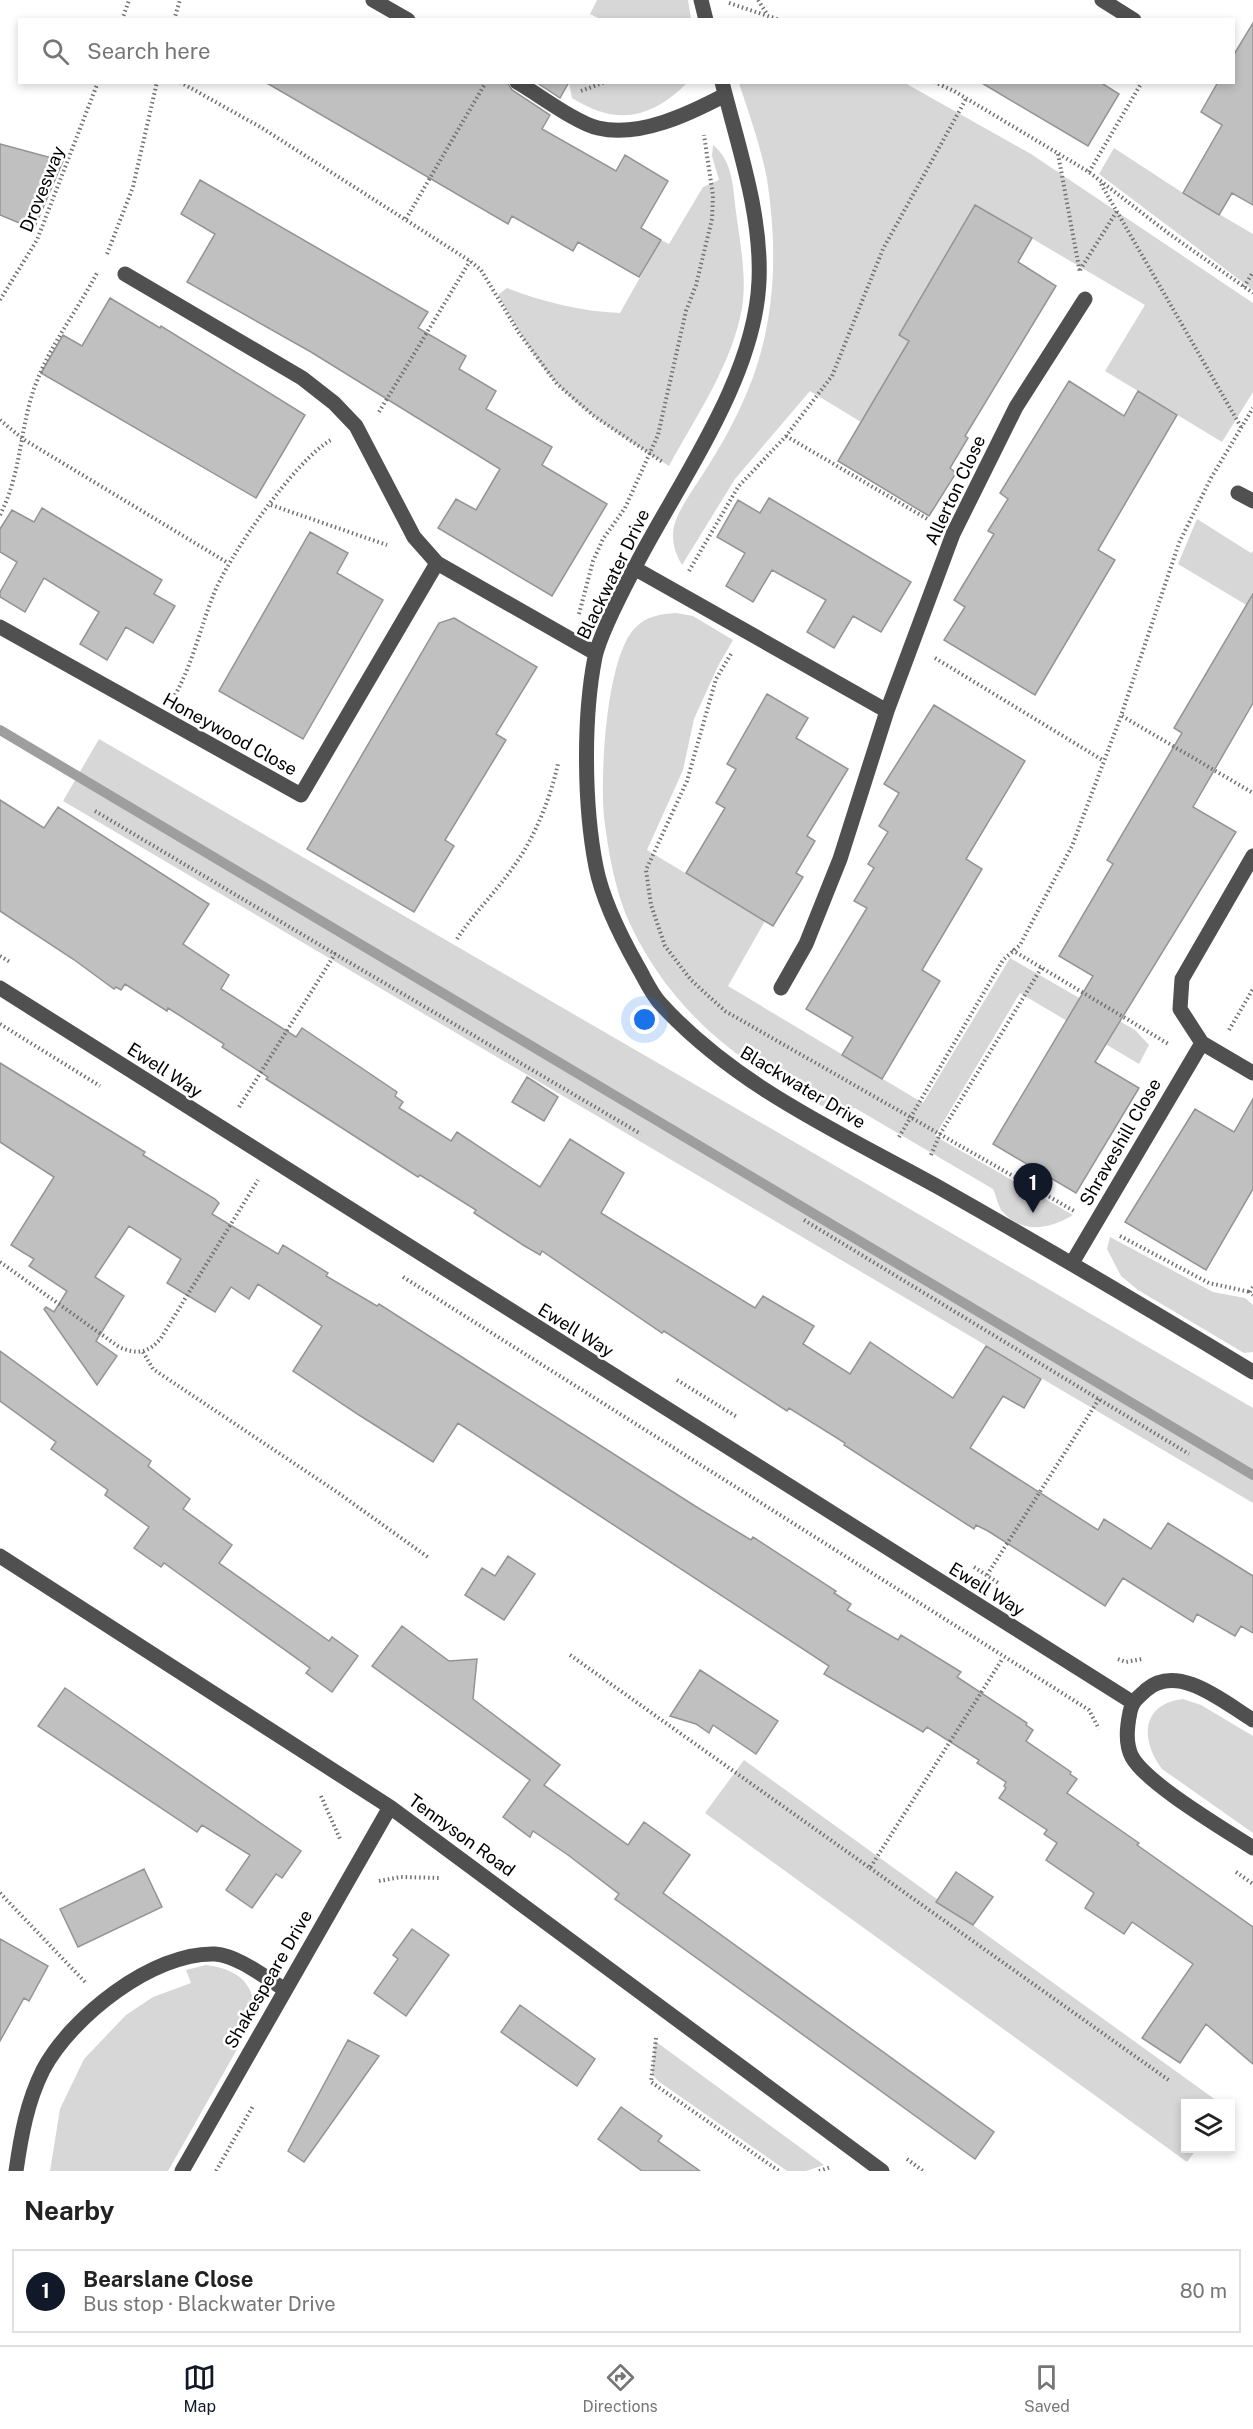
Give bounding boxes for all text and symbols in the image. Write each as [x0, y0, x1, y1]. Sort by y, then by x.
search box [18, 18, 1235, 84]
icon: search [39, 35, 72, 68]
text: Search here [87, 38, 211, 64]
street label: Drovesway [15, 143, 69, 235]
street label: Allerton Close [920, 432, 990, 548]
street label: Blackwater Drive [572, 505, 654, 643]
street label: Honeywood Close [159, 688, 301, 780]
your location [630, 1005, 659, 1034]
street label: Ewell Way [124, 1038, 207, 1102]
street label: Blackwater Drive [737, 1041, 869, 1133]
street label: Shraveshill Close [1075, 1075, 1165, 1209]
pin: 1 [1014, 1164, 1052, 1213]
street label: Ewell Way [534, 1299, 618, 1362]
street label: Ewell Way [945, 1558, 1029, 1621]
street label: Tennyson Road [405, 1789, 519, 1881]
street label: Shakespeare Drive [220, 1906, 316, 2052]
map controls [1181, 2099, 1235, 2153]
button: layers [1181, 2099, 1235, 2153]
text: Nearby [24, 2195, 114, 2226]
text: Bearslane Close [83, 2266, 253, 2292]
text: 1 [41, 2279, 50, 2303]
text: 80 m [1180, 2279, 1227, 2303]
text: Bus stop · Blackwater Drive [83, 2292, 336, 2316]
tab: Map [183, 2361, 216, 2416]
tab: Directions [583, 2361, 658, 2416]
tab: Saved [1024, 2361, 1070, 2416]

